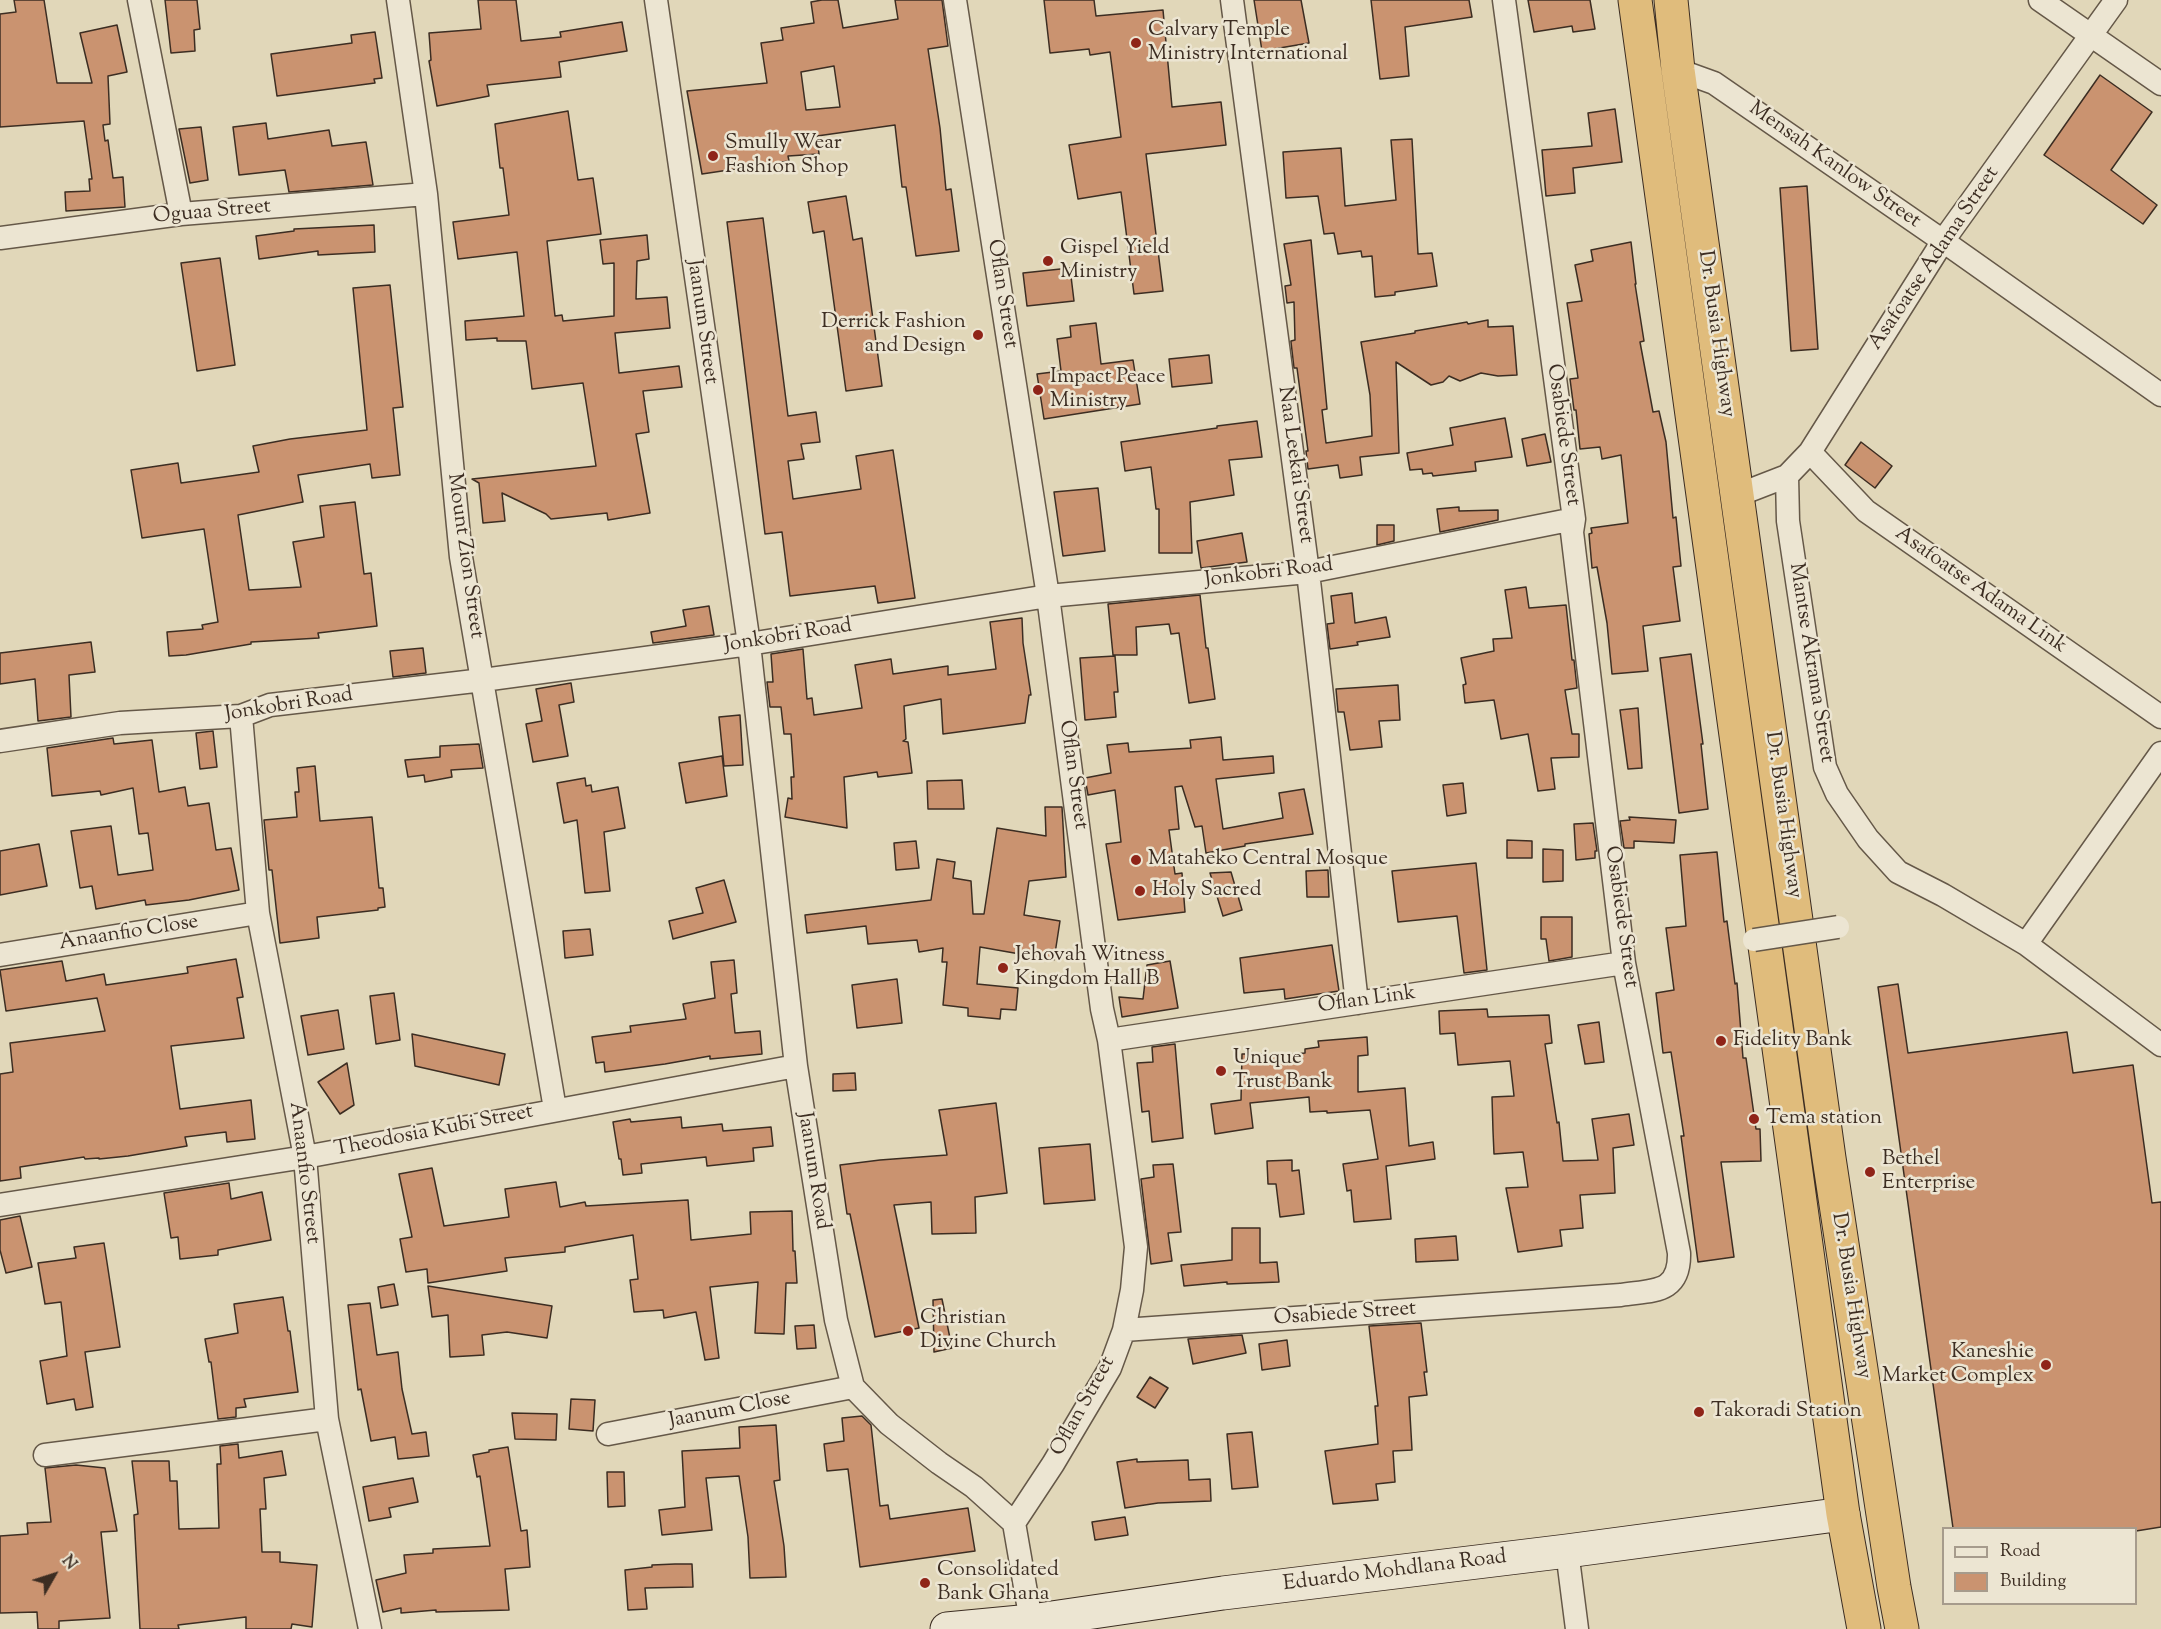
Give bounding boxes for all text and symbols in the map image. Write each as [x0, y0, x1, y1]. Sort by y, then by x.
place label: Calvary Temple Ministry International [1148, 18, 1348, 68]
marker: Calvary Temple Ministry International [1129, 36, 1143, 50]
street label: Mensah Kanlow Street [1743, 97, 1925, 235]
place label: Smully Wear Fashion Shop [725, 131, 848, 181]
marker: Smully Wear Fashion Shop [706, 149, 720, 163]
street label: Asafoatse Adama Street [1864, 163, 2006, 355]
street label: Oguaa Street [152, 195, 272, 231]
place label: Gispel Yield Ministry [1060, 236, 1170, 286]
street label: Oflan Street [980, 238, 1022, 350]
street label: Dr. Busia Highway [1691, 249, 1739, 419]
marker: Gispel Yield Ministry [1041, 254, 1055, 268]
street label: Jaanum Street [680, 258, 722, 386]
place label: Derrick Fashion and Design [821, 310, 966, 360]
marker: Derrick Fashion and Design [971, 328, 985, 342]
street label: Osabiede Street [1540, 362, 1584, 508]
place label: Impact Peace Ministry [1050, 365, 1166, 415]
marker: Impact Peace Ministry [1031, 383, 1045, 397]
street label: Naa Leekai Street [1270, 385, 1318, 545]
street label: Mount Zion Street [440, 472, 488, 640]
street label: Asafoatse Adama Link [1889, 522, 2071, 660]
street label: Jonkobri Road [1203, 554, 1335, 594]
street label: Mantse Akrama Street [1782, 561, 1838, 765]
street label: Jonkobri Road [722, 614, 854, 660]
street label: Jonkobri Road [223, 683, 355, 729]
street label: Oflan Street [1052, 719, 1092, 831]
street label: Dr. Busia Highway [1758, 730, 1806, 900]
street label: Osabiede Street [1598, 844, 1642, 990]
place label: Mataheko Central Mosque [1148, 847, 1388, 873]
marker: Mataheko Central Mosque [1129, 853, 1143, 867]
place label: Holy Sacred [1152, 878, 1261, 904]
marker: Holy Sacred [1133, 884, 1147, 898]
street label: Anaanfio Close [58, 911, 200, 957]
place label: Jehovah Witness Kingdom Hall B [1015, 943, 1165, 993]
marker: Jehovah Witness Kingdom Hall B [996, 961, 1010, 975]
street label: Oflan Link [1317, 982, 1417, 1020]
place label: Fidelity Bank [1733, 1028, 1852, 1054]
marker: Fidelity Bank [1714, 1034, 1728, 1048]
place label: Unique Trust Bank [1233, 1046, 1333, 1096]
marker: Unique Trust Bank [1214, 1064, 1228, 1078]
street label: Theodosia Kubi Street [332, 1100, 536, 1164]
street label: Anaanfio Street [282, 1101, 324, 1245]
place label: Tema station [1766, 1106, 1882, 1132]
street label: Jaanum Road [790, 1110, 834, 1232]
marker: Tema station [1747, 1112, 1761, 1126]
place label: Bethel Enterprise [1882, 1147, 1975, 1197]
marker: Bethel Enterprise [1863, 1165, 1877, 1179]
street label: Dr. Busia Highway [1824, 1211, 1876, 1381]
street label: Osabiede Street [1273, 1297, 1417, 1333]
place label: Christian Divine Church [920, 1306, 1057, 1356]
marker: Christian Divine Church [901, 1324, 915, 1338]
place label: Kaneshie Market Complex [1882, 1340, 2034, 1390]
street label: Oflan Street [1046, 1353, 1122, 1461]
marker: Kaneshie Market Complex [2039, 1358, 2053, 1372]
street label: Jaanum Close [667, 1387, 793, 1435]
place label: Takoradi Station [1711, 1399, 1862, 1425]
marker: Takoradi Station [1692, 1405, 1706, 1419]
legend [1942, 1527, 2137, 1605]
text: Road [2000, 1539, 2040, 1565]
north arrow [24, 1545, 84, 1605]
street label: Eduardo Mohdlana Road [1282, 1546, 1508, 1598]
text: N [55, 1551, 81, 1576]
place label: Consolidated Bank Ghana [937, 1558, 1059, 1608]
text: Building [2000, 1569, 2066, 1595]
marker: Consolidated Bank Ghana [918, 1576, 932, 1590]

